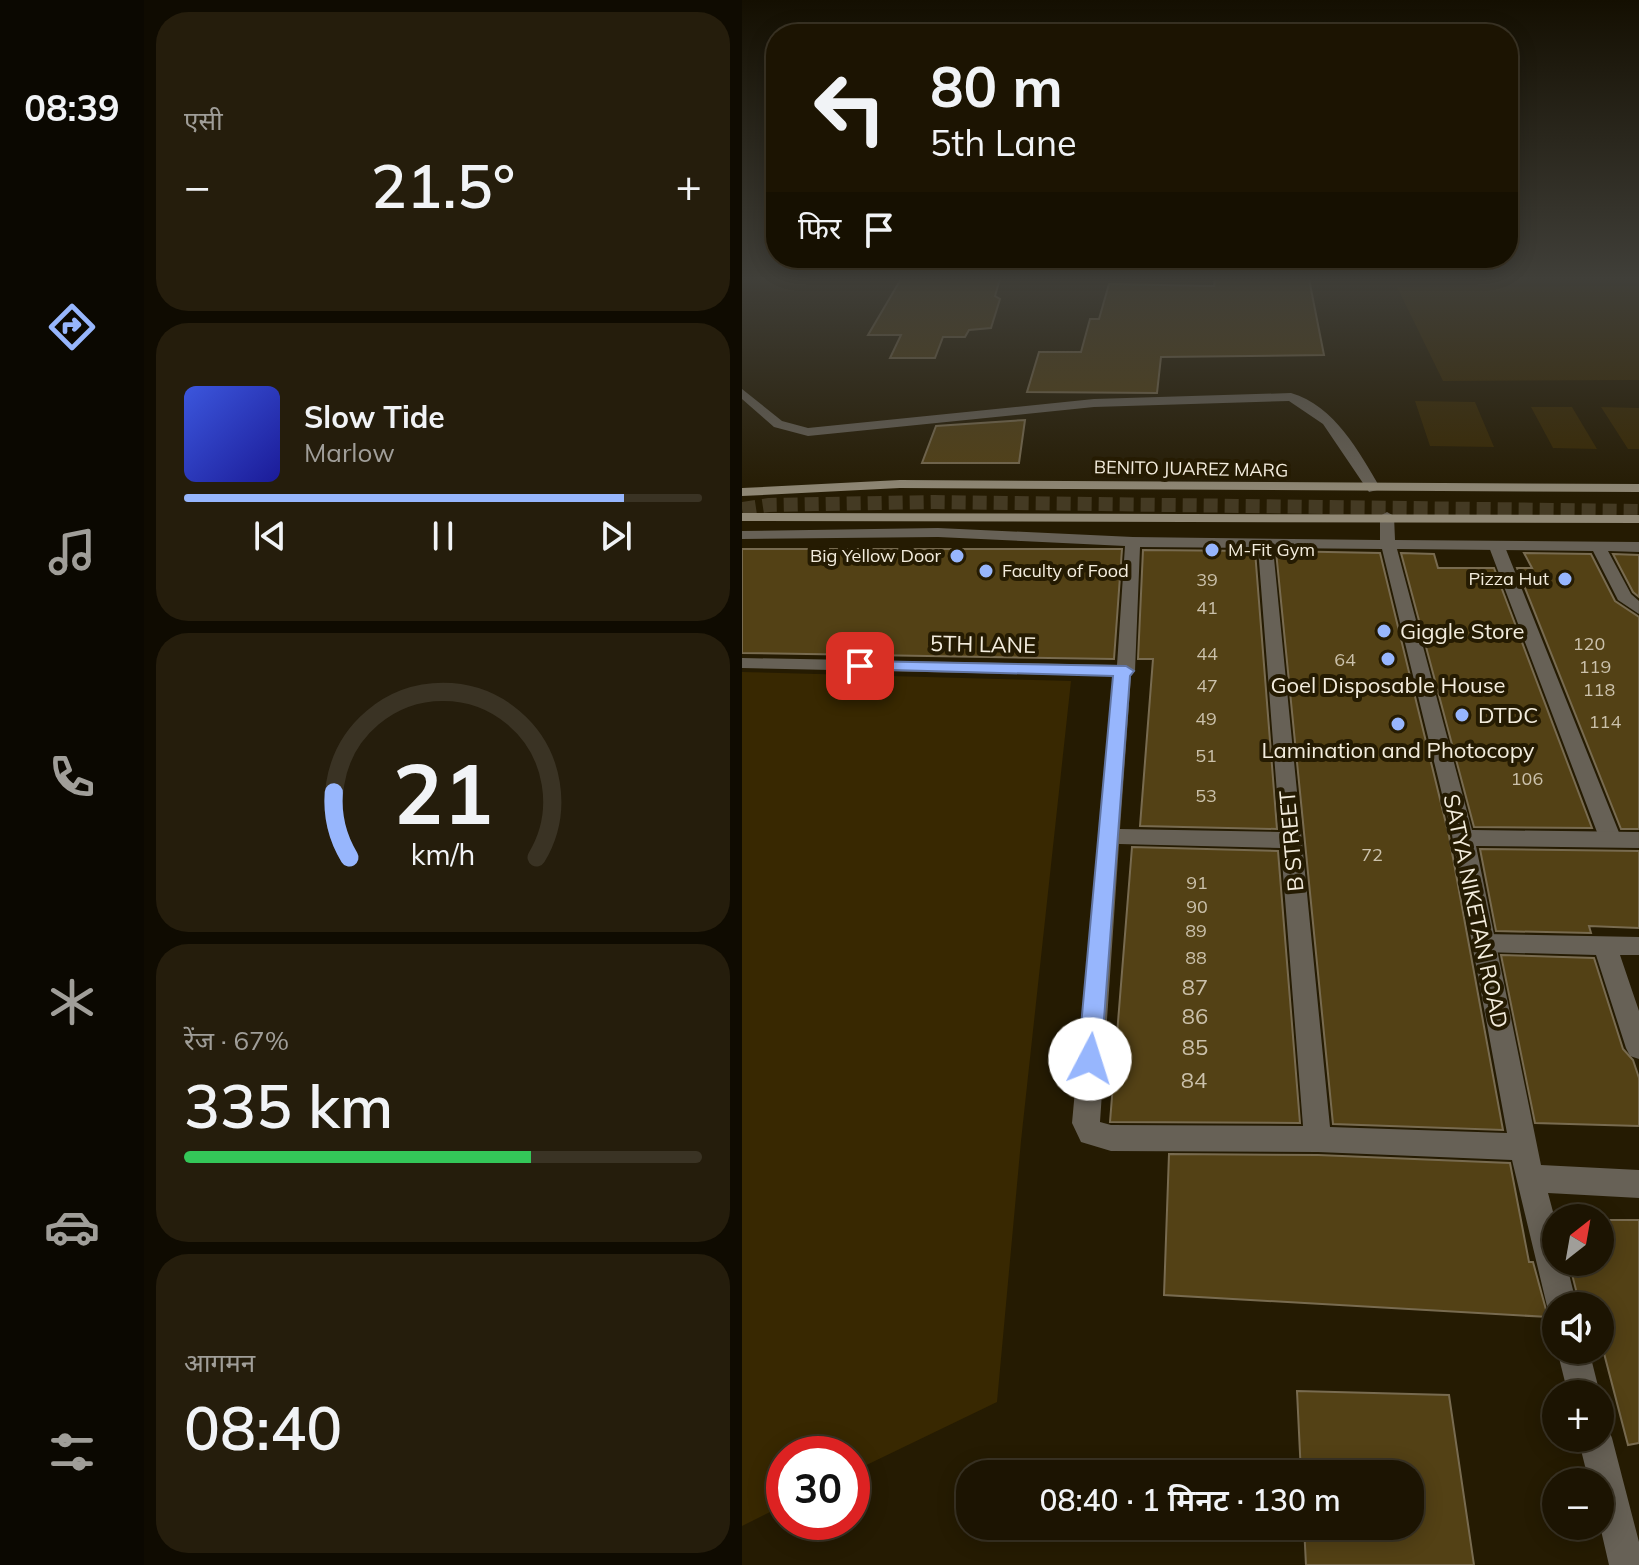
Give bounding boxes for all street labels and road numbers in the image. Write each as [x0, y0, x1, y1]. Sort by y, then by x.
street label: BENITO JUAREZ MARG [1094, 455, 1288, 482]
street label: 5TH LANE [930, 629, 1036, 659]
street label: B STREET [1273, 789, 1309, 893]
street label: SATYA NIKETAN ROAD [1438, 791, 1514, 1031]

